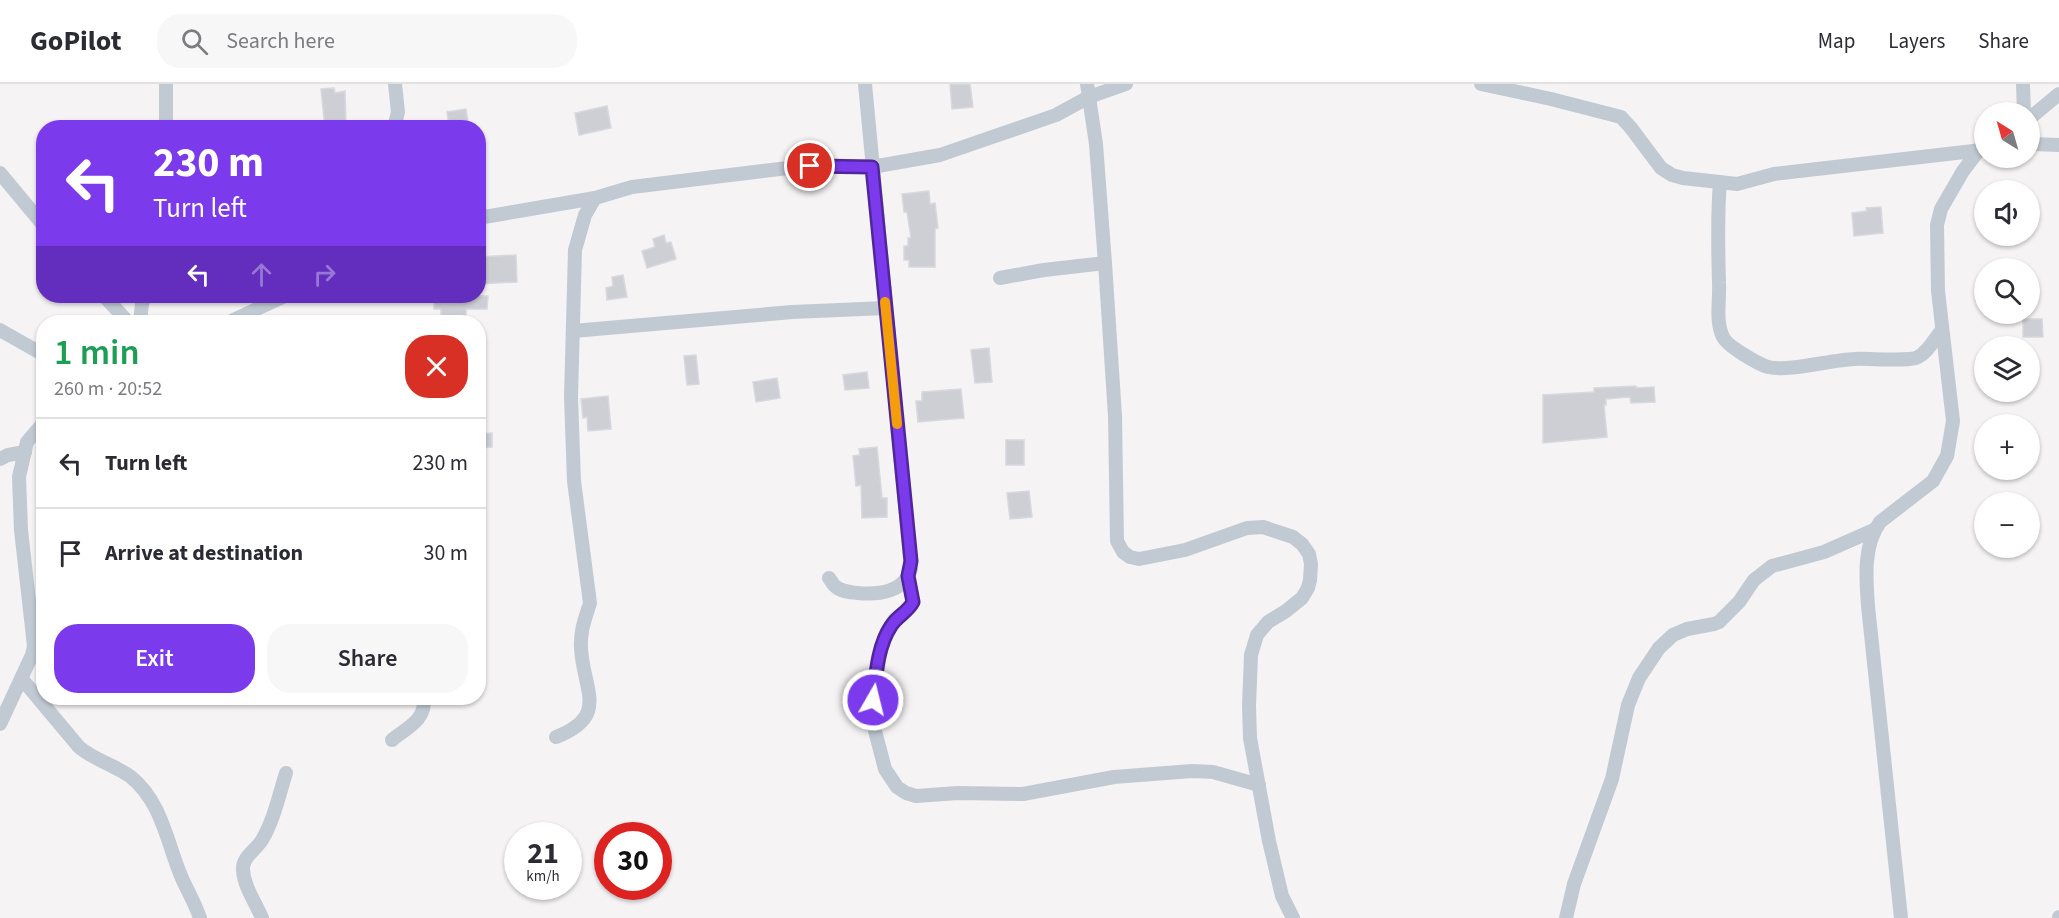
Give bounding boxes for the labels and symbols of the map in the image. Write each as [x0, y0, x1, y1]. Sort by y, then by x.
north arrow [1974, 102, 2040, 168]
pin [784, 140, 835, 191]
position arrow [841, 668, 905, 732]
speed limit sign: 30 [594, 822, 672, 900]

